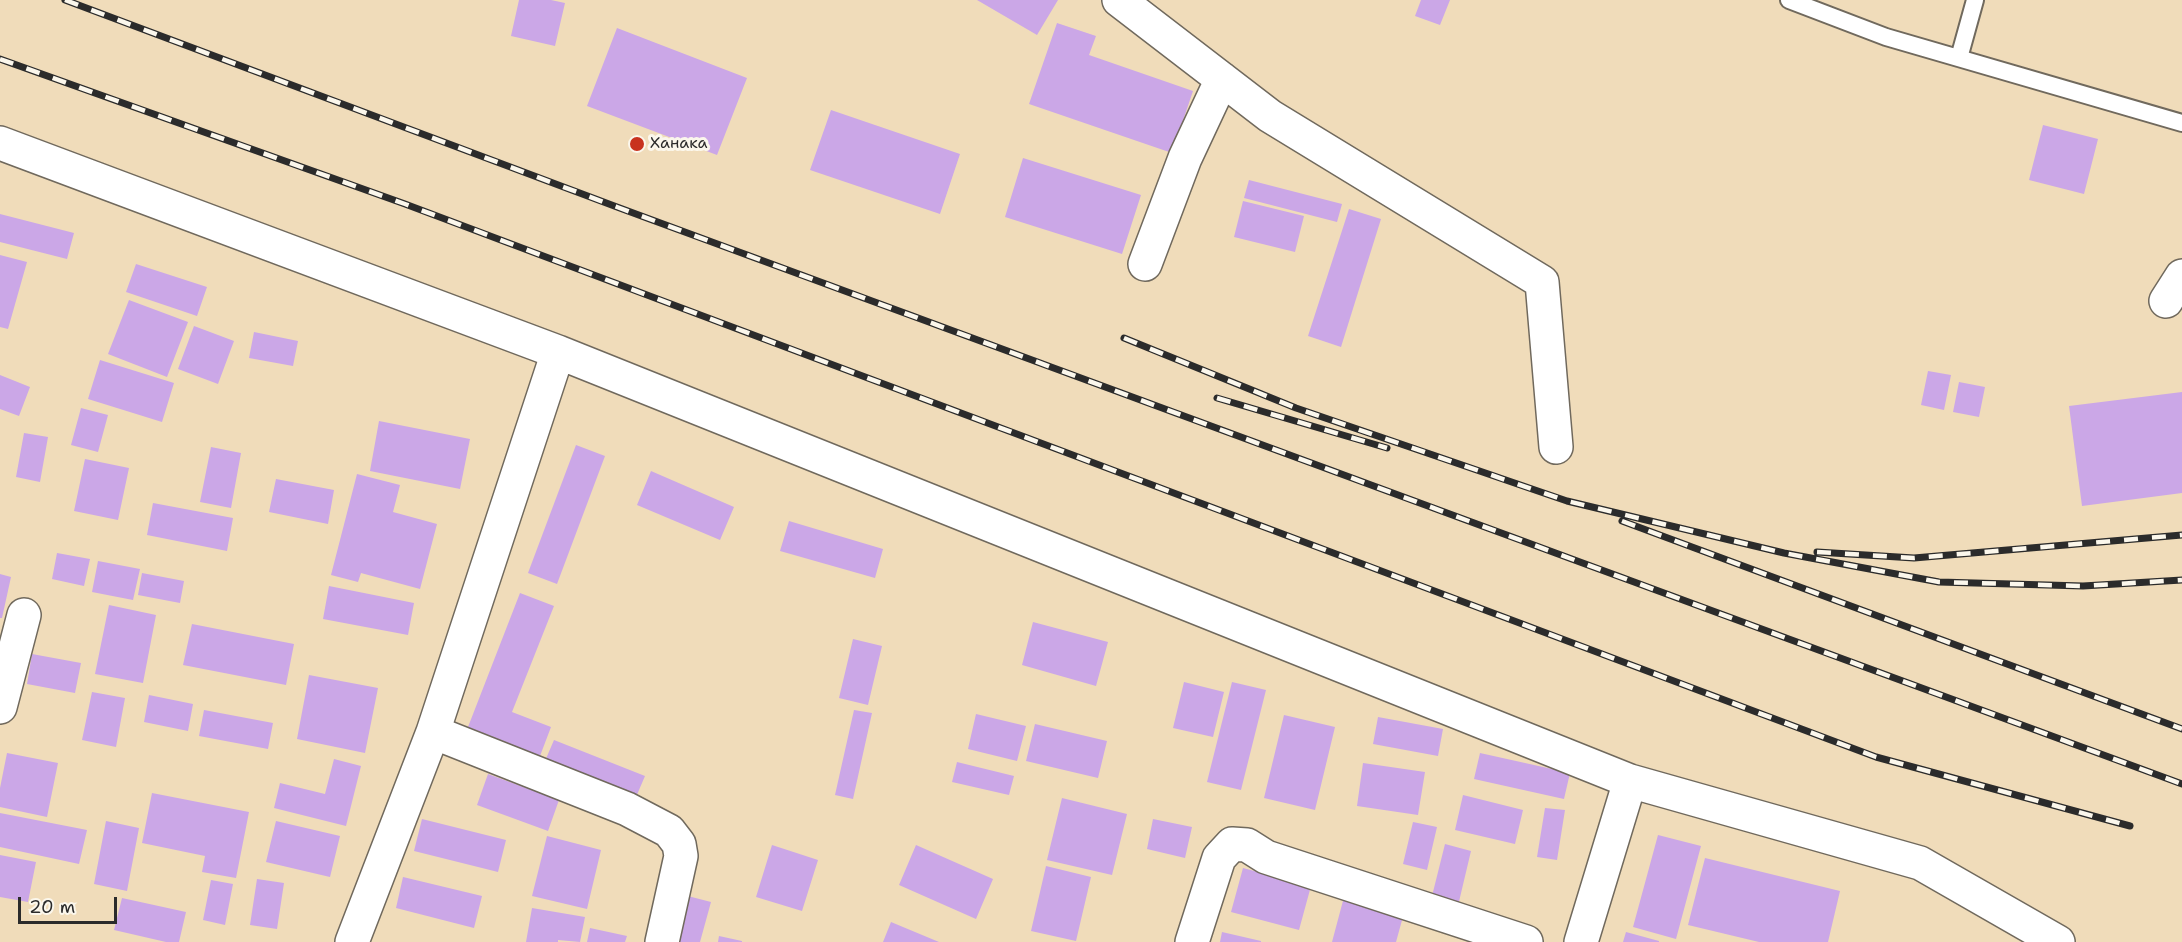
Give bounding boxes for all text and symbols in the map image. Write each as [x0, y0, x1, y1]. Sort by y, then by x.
place label: Ханака [650, 134, 707, 154]
marker: Ханака [628, 135, 646, 153]
scale bar [21, 885, 120, 923]
text: 20 m [29, 895, 75, 919]

